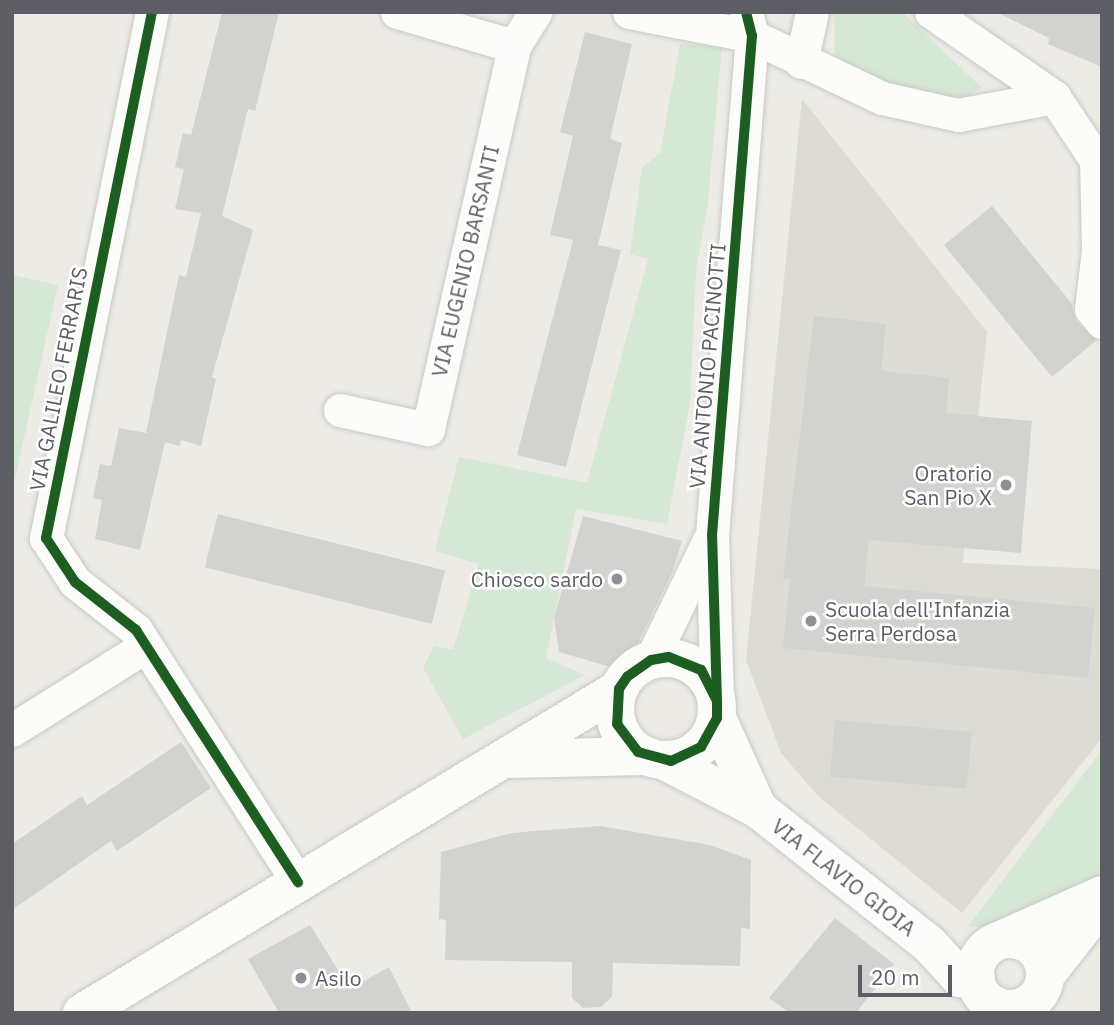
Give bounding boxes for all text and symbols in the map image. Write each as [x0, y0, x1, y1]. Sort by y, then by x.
street label: VIA EUGENIO BARSANTI [426, 143, 504, 379]
street label: VIA ANTONIO PACINOTTI [684, 242, 730, 490]
street label: VIA GALILEO FERRARIS [24, 265, 92, 493]
place label: Oratorio San Pio X [904, 460, 992, 510]
marker: Oratorio San Pio X [998, 477, 1014, 493]
place label: Chiosco sardo [471, 566, 603, 592]
marker: Chiosco sardo [609, 571, 625, 587]
place label: Scuola dell'Infanzia Serra Perdosa [825, 596, 1010, 646]
marker: Scuola dell'Infanzia Serra Perdosa [803, 613, 819, 629]
street label: VIA FLAVIO GIOIA [767, 813, 921, 941]
scale bar [862, 951, 956, 995]
text: 20 m [871, 963, 920, 991]
place label: Asilo [315, 965, 361, 991]
marker: Asilo [293, 970, 309, 986]

